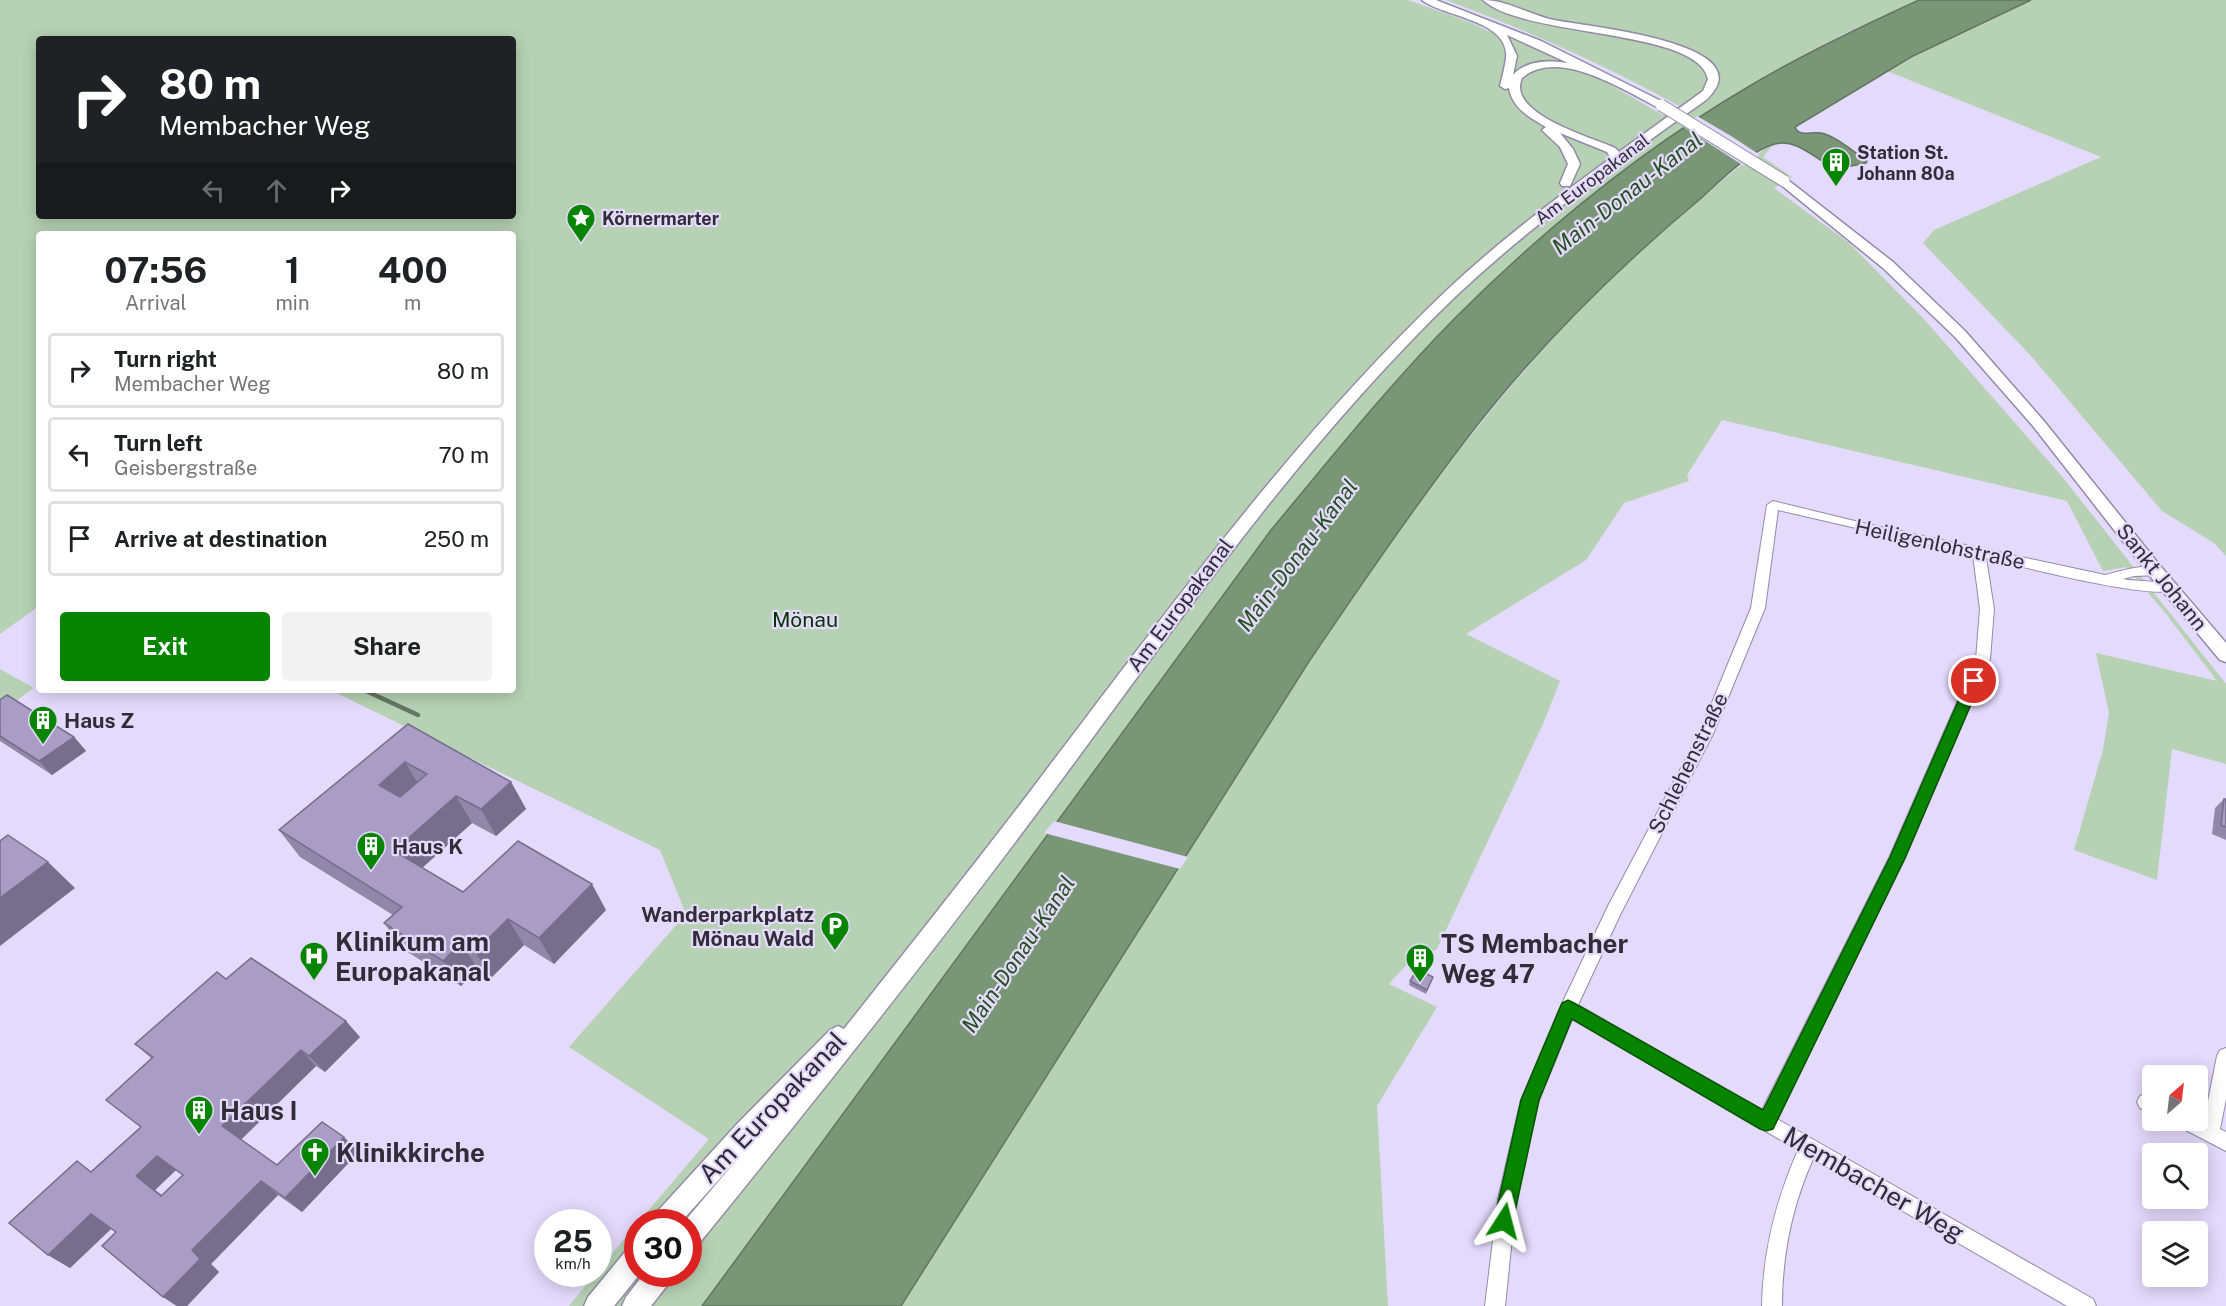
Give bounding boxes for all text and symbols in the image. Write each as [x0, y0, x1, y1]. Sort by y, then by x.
text: 80 m [159, 59, 261, 108]
icon: right [60, 60, 138, 138]
text: Membacher Weg [159, 109, 371, 141]
water label: Main-Donau-Kanal [1547, 126, 1707, 260]
street label: Am Europakanal [1531, 129, 1653, 229]
place label: Station St. Johann 80a [1857, 142, 1955, 184]
building icon: Station St. Johann 80a [1820, 146, 1852, 188]
icon: left [197, 174, 230, 207]
icon: ahead [260, 174, 293, 207]
icon: right [323, 174, 356, 207]
place icon: Körnermarter [565, 202, 597, 244]
place label: Körnermarter [602, 208, 720, 229]
text: 07:56 [104, 249, 207, 291]
text: 1 [285, 249, 300, 291]
text: 400 [378, 249, 448, 291]
text: Arrival [125, 291, 187, 315]
text: min [276, 291, 309, 315]
text: m [404, 291, 421, 315]
text: Turn right [114, 346, 217, 372]
icon: right [63, 354, 96, 387]
text: 80 m [437, 358, 489, 384]
text: Membacher Weg [114, 372, 271, 396]
text: Turn left [114, 430, 203, 456]
icon: left [63, 438, 96, 471]
text: 70 m [438, 442, 489, 468]
text: Geisbergstraße [114, 456, 257, 480]
water label: Main-Donau-Kanal [1231, 474, 1363, 636]
street label: Heiligenlohstraße [1853, 514, 2027, 574]
street label: Sankt Johann [2111, 518, 2213, 636]
icon: arrive [63, 522, 96, 555]
text: Arrive at destination [114, 526, 327, 552]
text: 250 m [424, 526, 489, 552]
street label: Am Europakanal [1122, 533, 1238, 677]
park label: Mönau [772, 607, 838, 632]
button: Exit [60, 612, 270, 681]
button: Share [282, 612, 492, 681]
pin [1948, 655, 1999, 706]
icon: arrive [1957, 664, 1990, 697]
street label: Schlehenstraße [1643, 689, 1733, 837]
building icon: Haus Z [27, 704, 59, 746]
place label: Haus Z [64, 708, 134, 733]
building icon: Haus K [355, 830, 387, 872]
place label: Haus K [392, 834, 463, 859]
water label: Main-Donau-Kanal [956, 871, 1080, 1037]
place label: Wanderparkplatz Mönau Wald [641, 902, 814, 951]
parking icon: Wanderparkplatz Mönau Wald [819, 910, 851, 952]
place label: Klinikum am Europakanal [335, 926, 491, 987]
place label: TS Membacher Weg 47 [1441, 928, 1629, 989]
hospital icon: Klinikum am Europakanal [298, 940, 330, 982]
building icon: TS Membacher Weg 47 [1404, 942, 1436, 984]
street label: Am Europakanal [692, 1025, 852, 1189]
north arrow [2142, 1065, 2208, 1131]
map controls [2142, 1065, 2208, 1287]
building icon: Haus I [183, 1094, 215, 1136]
place label: Haus I [220, 1095, 298, 1126]
street label: Membacher Weg [1778, 1120, 1970, 1248]
church icon: Klinikkirche [299, 1136, 331, 1178]
place label: Klinikkirche [336, 1137, 485, 1168]
button: search [2142, 1143, 2208, 1209]
position arrow [1472, 1189, 1536, 1253]
speed limit sign: 30 [624, 1209, 702, 1287]
button: layers [2142, 1221, 2208, 1287]
text: 25 [553, 1223, 593, 1259]
text: km/h [555, 1255, 591, 1272]

